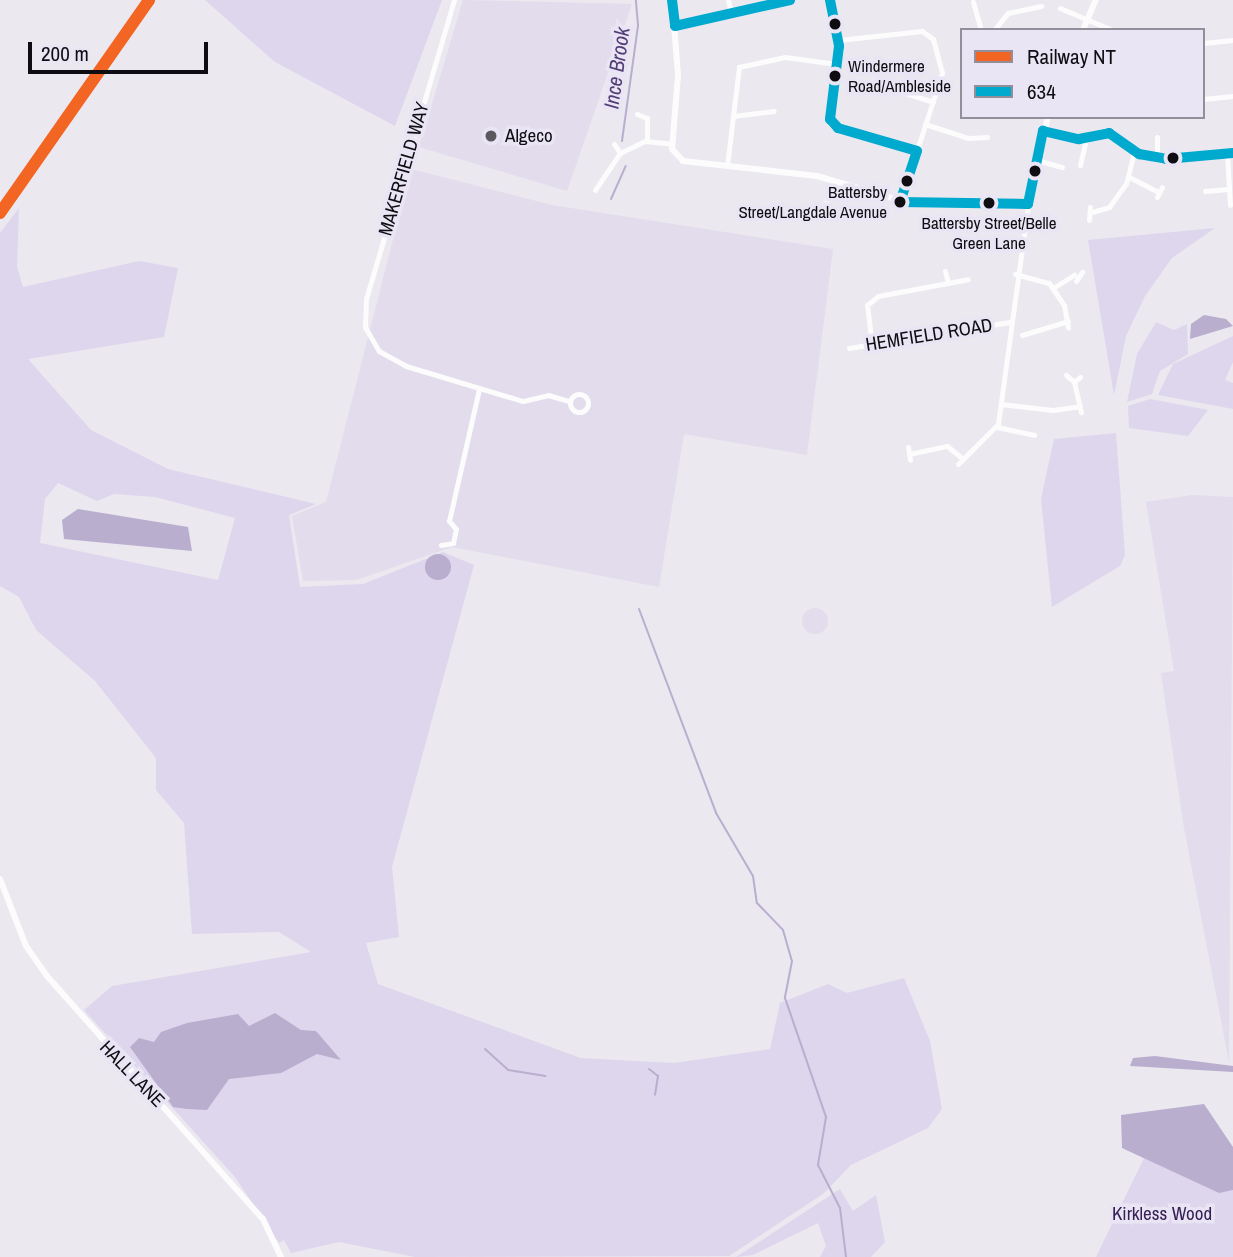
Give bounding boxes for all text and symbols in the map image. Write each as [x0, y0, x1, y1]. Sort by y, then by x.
unlabelled marker [828, 17, 842, 31]
water label: Ince Brook [599, 25, 635, 111]
scale bar [32, 28, 212, 72]
legend [960, 28, 1205, 119]
text: 200 m [41, 39, 89, 68]
text: Railway NT [1027, 42, 1116, 71]
place label: Windermere Road/Ambleside [848, 56, 951, 96]
marker: Windermere Road/Ambleside [828, 69, 842, 83]
text: 634 [1027, 77, 1056, 106]
street label: MAKERFIELD WAY [374, 100, 434, 238]
place label: Algeco [505, 125, 553, 147]
marker: Algeco [483, 128, 499, 144]
unlabelled marker [1166, 151, 1180, 165]
unlabelled marker [1028, 164, 1042, 178]
unlabelled marker [900, 174, 914, 188]
place label: Battersby Street/Langdale Avenue [738, 182, 887, 222]
marker: Battersby Street/Langdale Avenue [893, 195, 907, 209]
marker: Battersby Street/Belle Green Lane [982, 196, 996, 210]
place label: Battersby Street/Belle Green Lane [922, 213, 1056, 253]
street label: HEMFIELD ROAD [864, 314, 994, 356]
street label: HALL LANE [95, 1036, 169, 1112]
park label: Kirkless Wood [1112, 1203, 1212, 1225]

